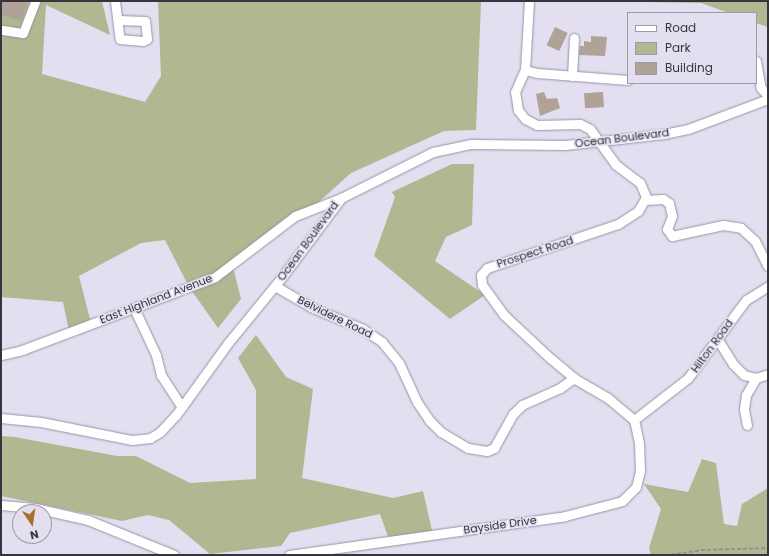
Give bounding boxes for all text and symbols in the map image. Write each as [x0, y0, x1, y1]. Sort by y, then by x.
legend [627, 12, 757, 84]
text: Road [665, 19, 696, 36]
text: Park [665, 39, 691, 56]
text: Building [665, 59, 713, 76]
street label: Ocean Boulevard [574, 126, 670, 150]
street label: Ocean Boulevard [275, 199, 341, 283]
street label: Prospect Road [495, 233, 575, 271]
street label: East Highland Avenue [98, 271, 214, 327]
street label: Belvidere Road [295, 293, 375, 341]
street label: Hilton Road [688, 317, 736, 375]
north arrow [12, 504, 52, 544]
street label: Bayside Drive [463, 513, 537, 537]
text: N [29, 526, 40, 543]

